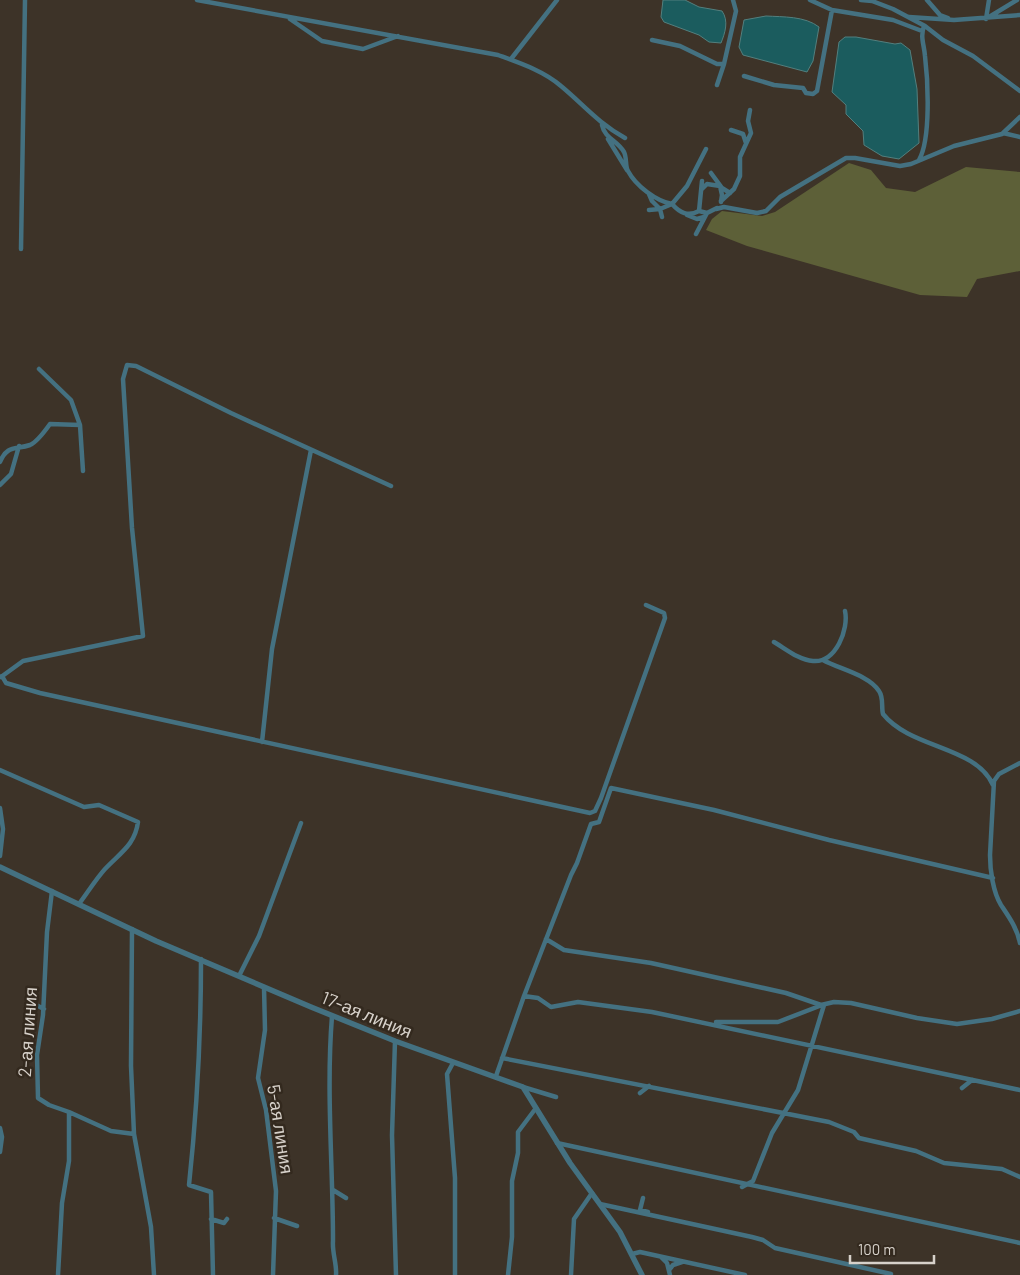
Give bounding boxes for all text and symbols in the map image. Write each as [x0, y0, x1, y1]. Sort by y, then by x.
street label: 2-ая линия [13, 986, 41, 1078]
street label: 17-ая линия [319, 986, 415, 1042]
street label: 5-ая линия [263, 1083, 299, 1175]
scale bar [850, 1232, 934, 1264]
text: 100 m [858, 1240, 896, 1258]

